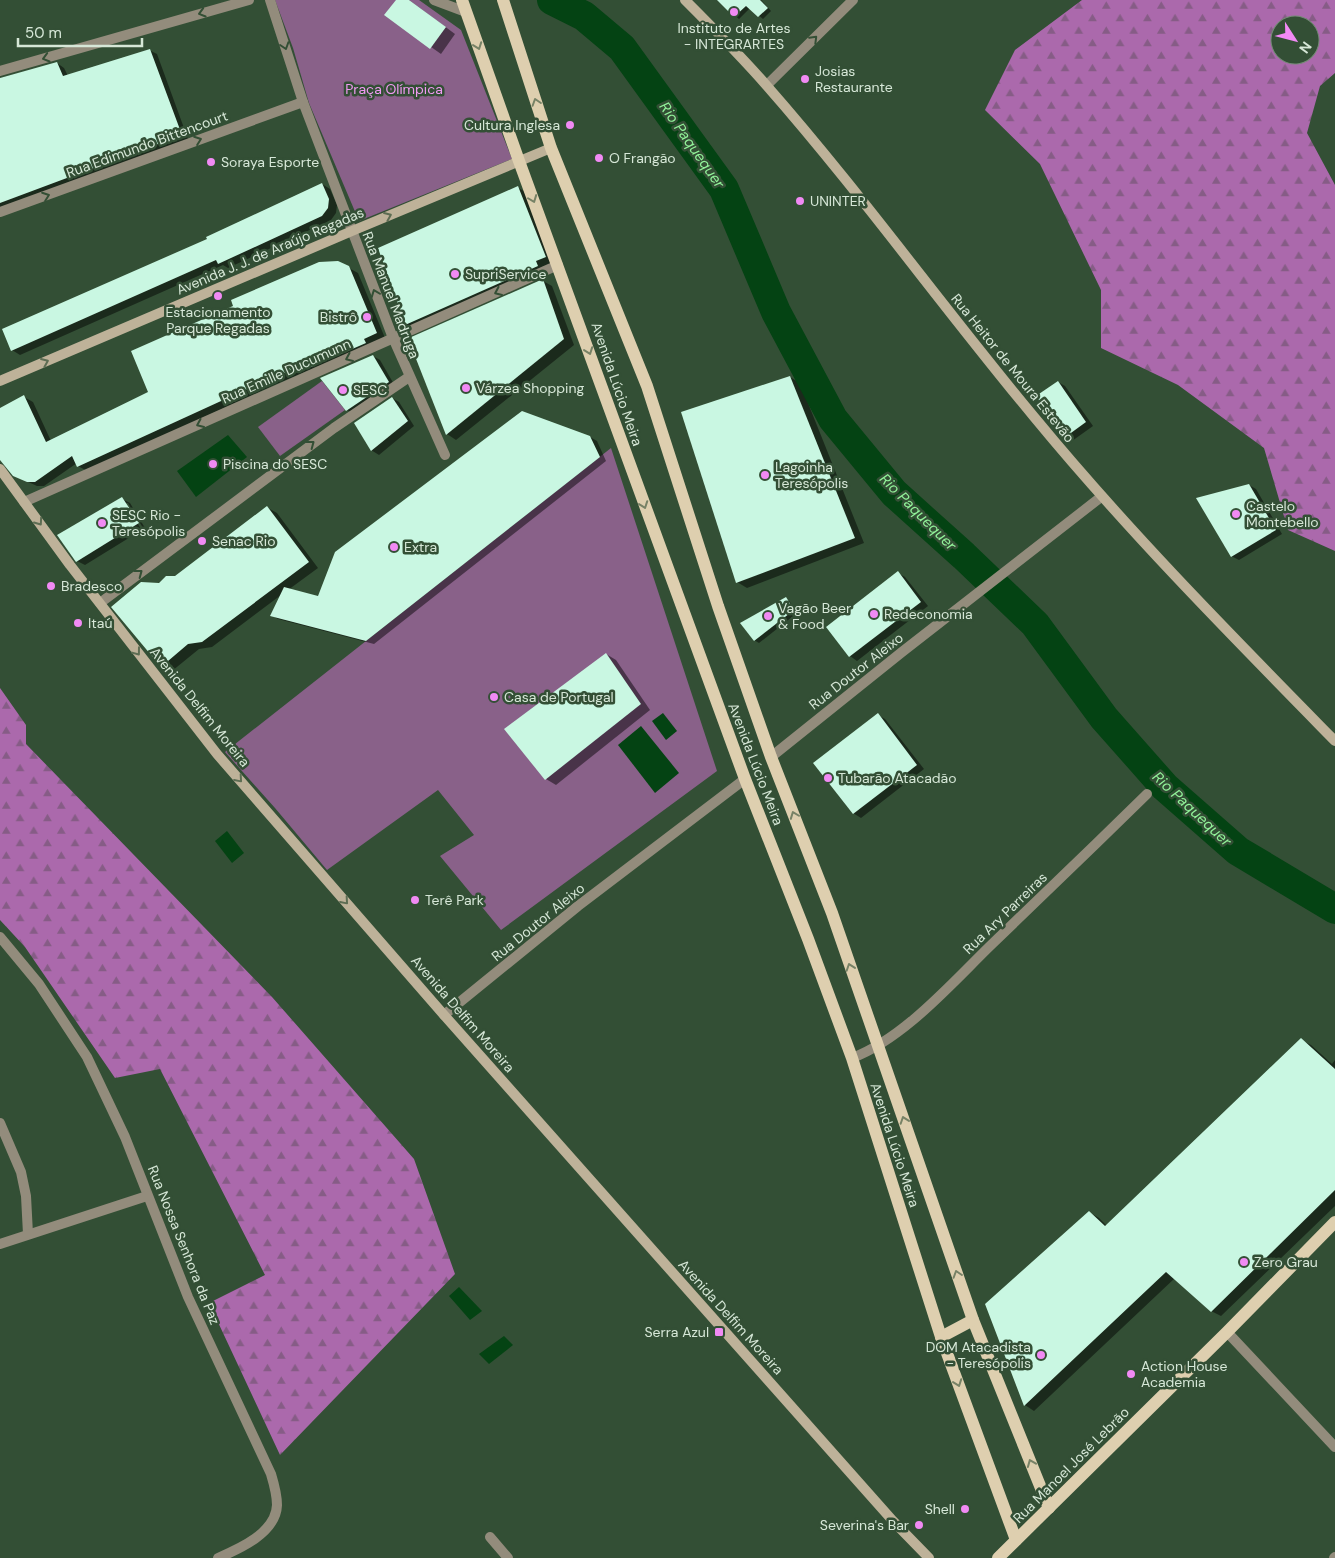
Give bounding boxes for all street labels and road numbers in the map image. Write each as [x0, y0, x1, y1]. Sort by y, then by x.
street label: Rua Edimundo Bittencourt [64, 106, 230, 182]
street label: Avenida J. J. de Araújo Regadas [173, 203, 367, 299]
street label: Rua Manuel Madruga [358, 229, 424, 361]
street label: Rua Heitor de Moura Estevão [947, 290, 1079, 446]
street label: Avenida Lúcio Meira [587, 320, 647, 448]
street label: Rua Emille Ducumunn [219, 334, 353, 408]
street label: Rua Doutor Aleixo [805, 629, 907, 713]
street label: Avenida Delfim Moreira [146, 643, 254, 771]
street label: Avenida Lúcio Meira [724, 700, 788, 828]
street label: Rua Ary Parreiras [959, 868, 1051, 958]
street label: Rua Doutor Aleixo [488, 879, 588, 965]
street label: Avenida Delfim Moreira [407, 952, 519, 1076]
street label: Avenida Lúcio Meira [866, 1081, 924, 1209]
street label: Rua Nossa Senhora da Paz [144, 1163, 224, 1327]
street label: Avenida Delfim Moreira [674, 1256, 788, 1378]
street label: Rua Manoel José Lebrão [1009, 1403, 1133, 1527]

